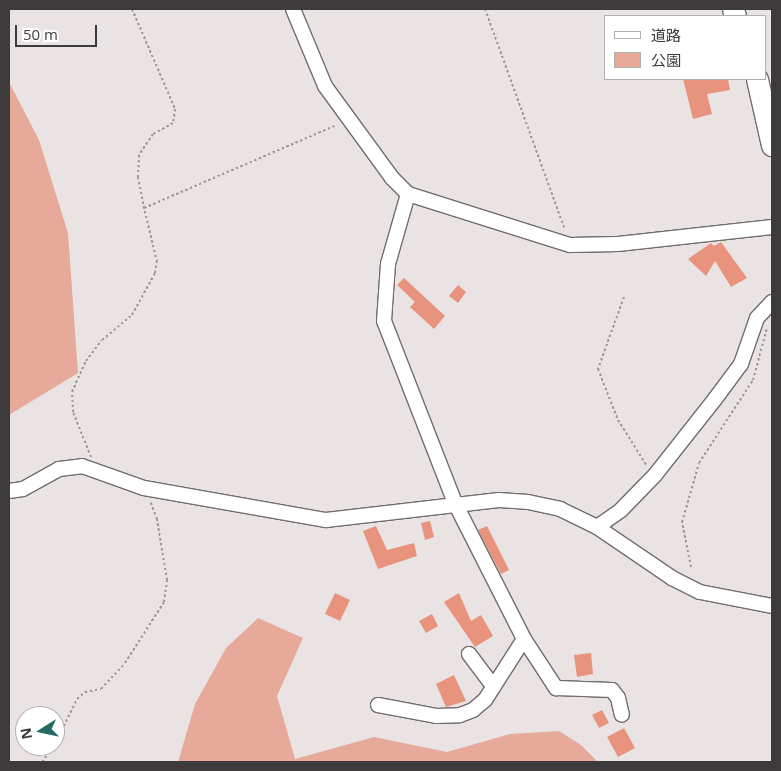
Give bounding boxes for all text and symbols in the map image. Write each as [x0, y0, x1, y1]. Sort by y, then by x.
scale bar [18, 15, 100, 47]
legend [604, 15, 766, 80]
text: 50 m [23, 24, 58, 44]
text: 道路 [651, 25, 681, 45]
text: 公園 [651, 50, 681, 70]
north arrow [15, 706, 65, 756]
text: N [15, 726, 36, 741]

